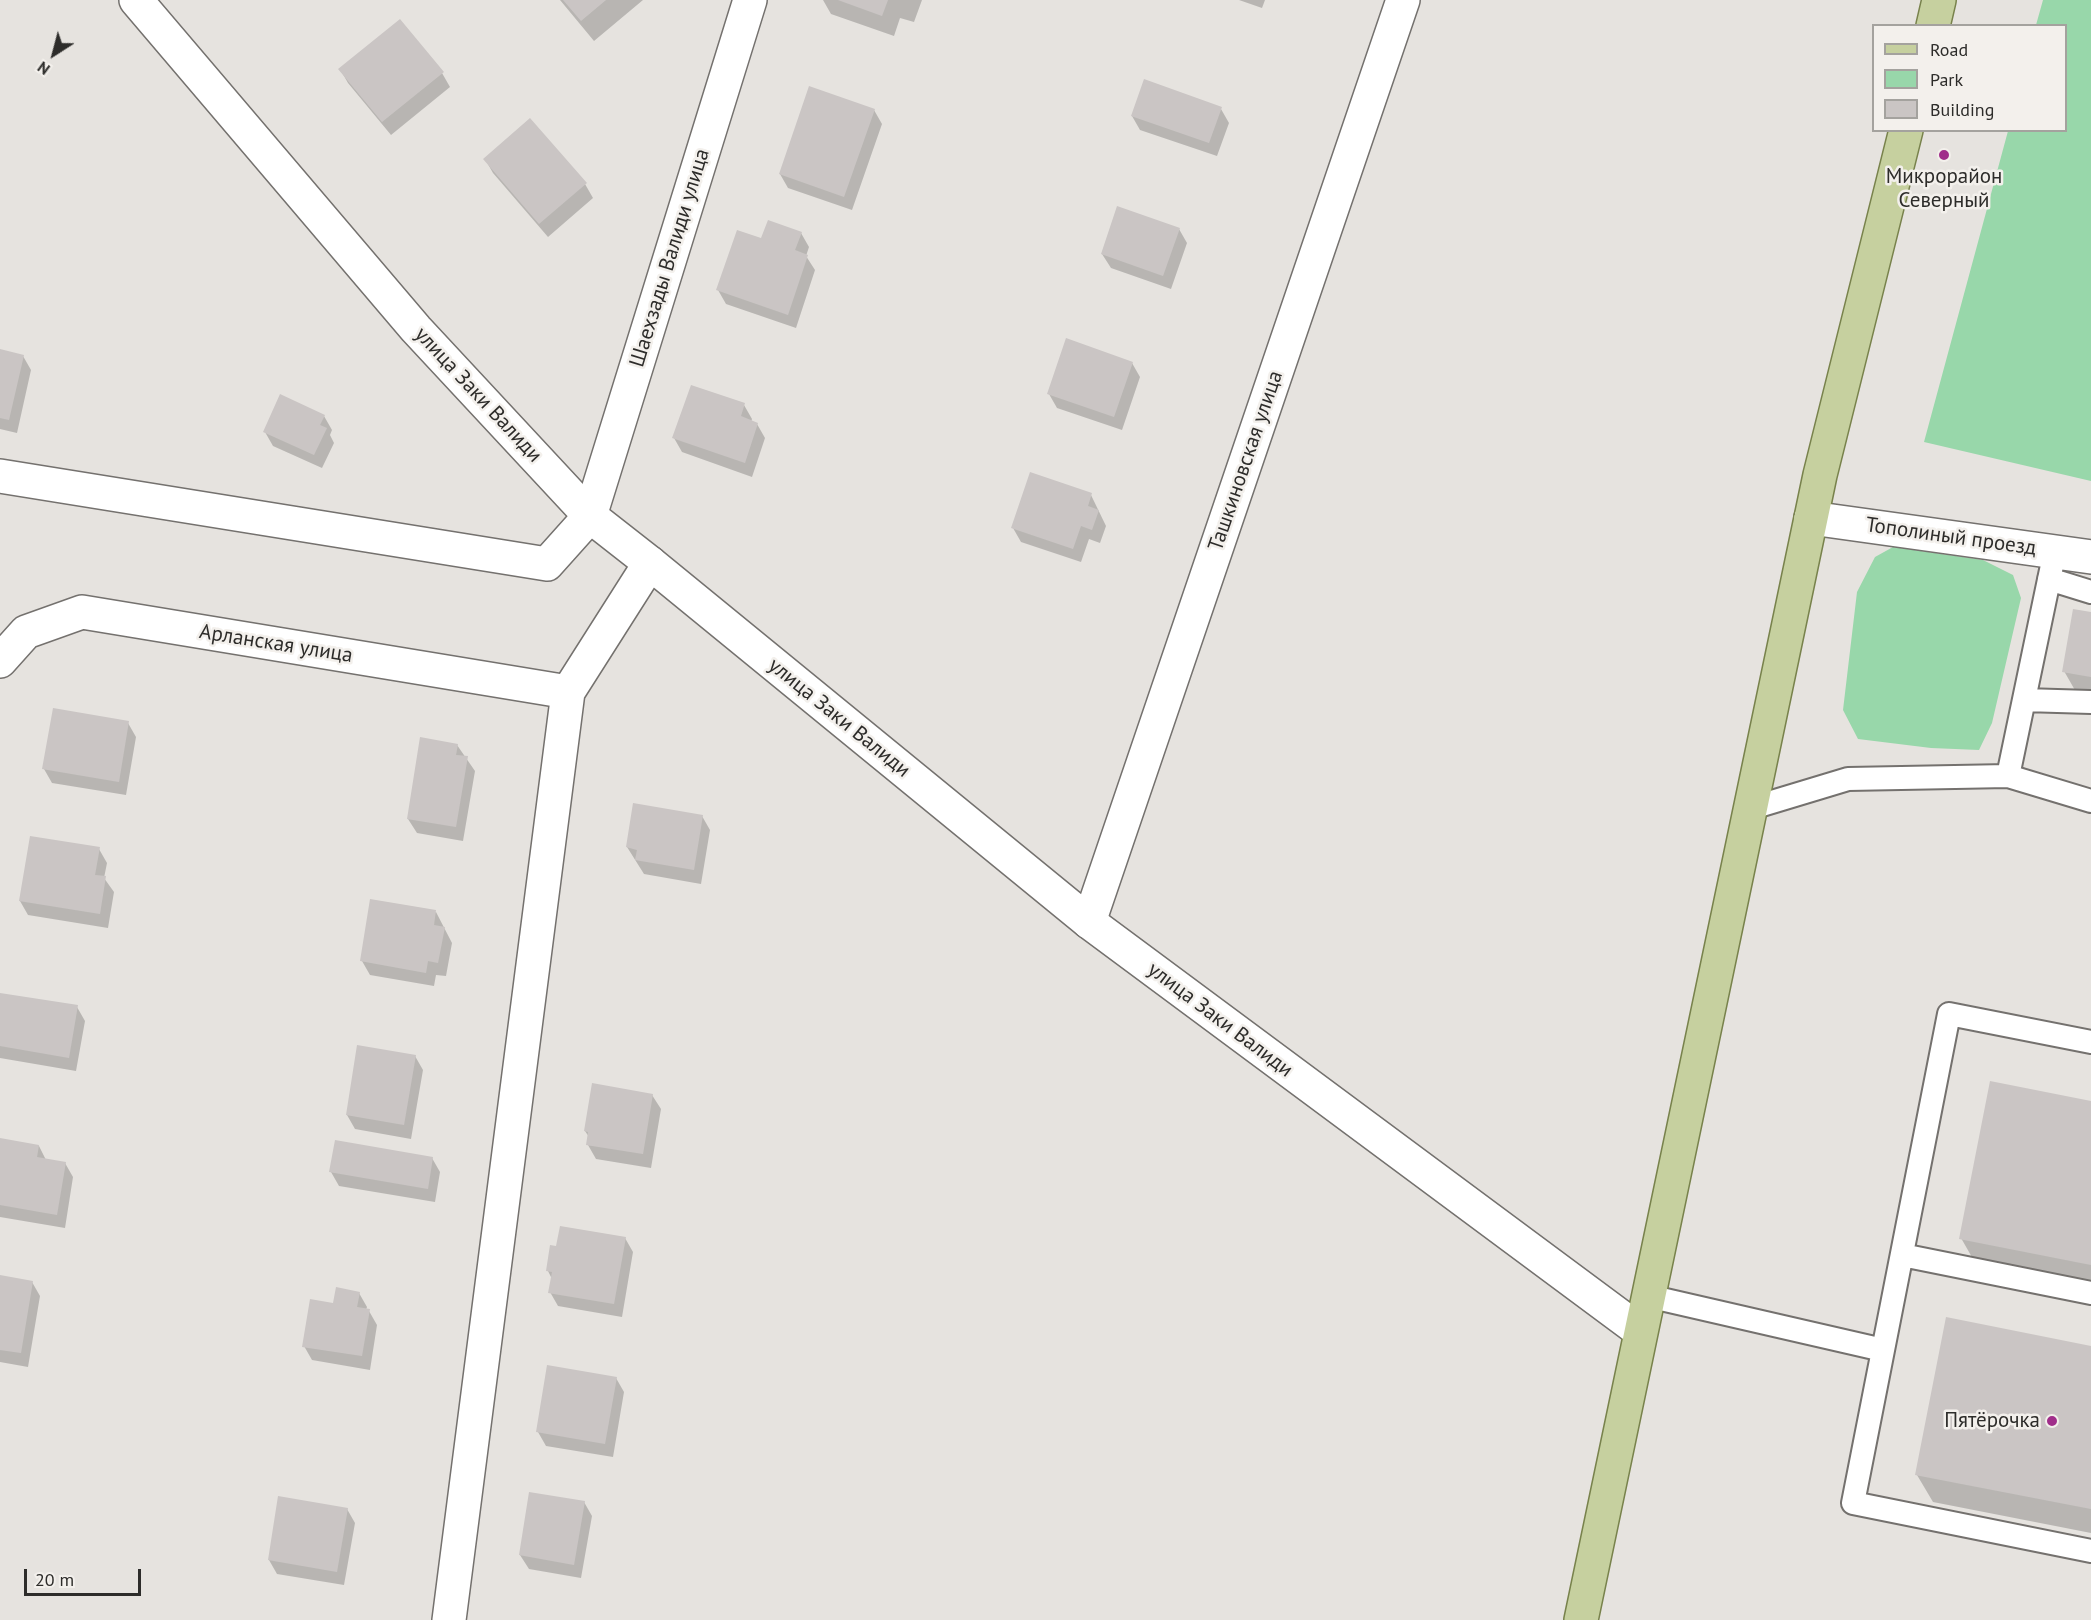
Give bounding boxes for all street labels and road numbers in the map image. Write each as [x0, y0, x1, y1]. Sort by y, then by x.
street label: Шаехзады Валиди улица [625, 146, 715, 370]
street label: улица Заки Валиди [409, 322, 547, 468]
street label: Ташкиновская улица [1203, 368, 1289, 554]
street label: Тополиный проезд [1864, 513, 2038, 561]
street label: Арланская улица [198, 619, 354, 669]
street label: улица Заки Валиди [763, 653, 915, 783]
street label: улица Заки Валиди [1142, 957, 1298, 1083]

